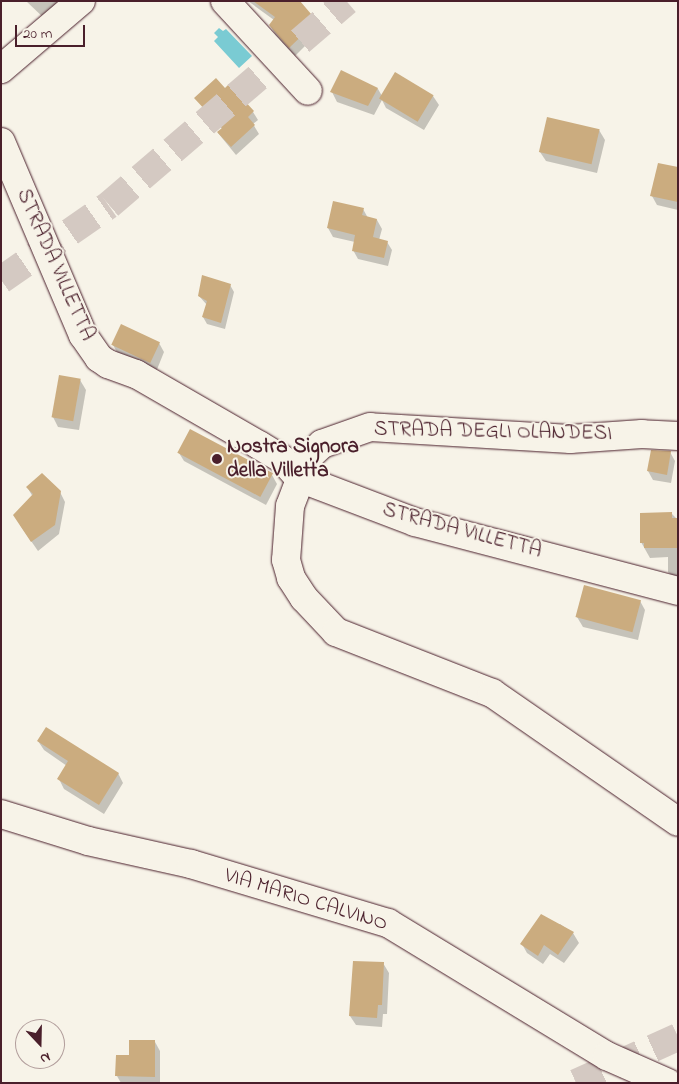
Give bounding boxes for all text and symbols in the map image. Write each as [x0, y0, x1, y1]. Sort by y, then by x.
scale bar [18, 15, 88, 47]
text: 20 m [23, 23, 52, 45]
street label: STRADA VILLETTA [10, 185, 100, 345]
street label: STRADA DEGLI OLANDESI [374, 417, 612, 447]
place label: Nostra Signora della Villetta [227, 434, 359, 484]
marker: Nostra Signora della Villetta [211, 453, 223, 465]
street label: STRADA VILLETTA [380, 498, 544, 564]
street label: VIA MARIO CALVINO [221, 863, 391, 937]
north arrow [15, 1019, 65, 1069]
text: N [37, 1046, 53, 1069]

